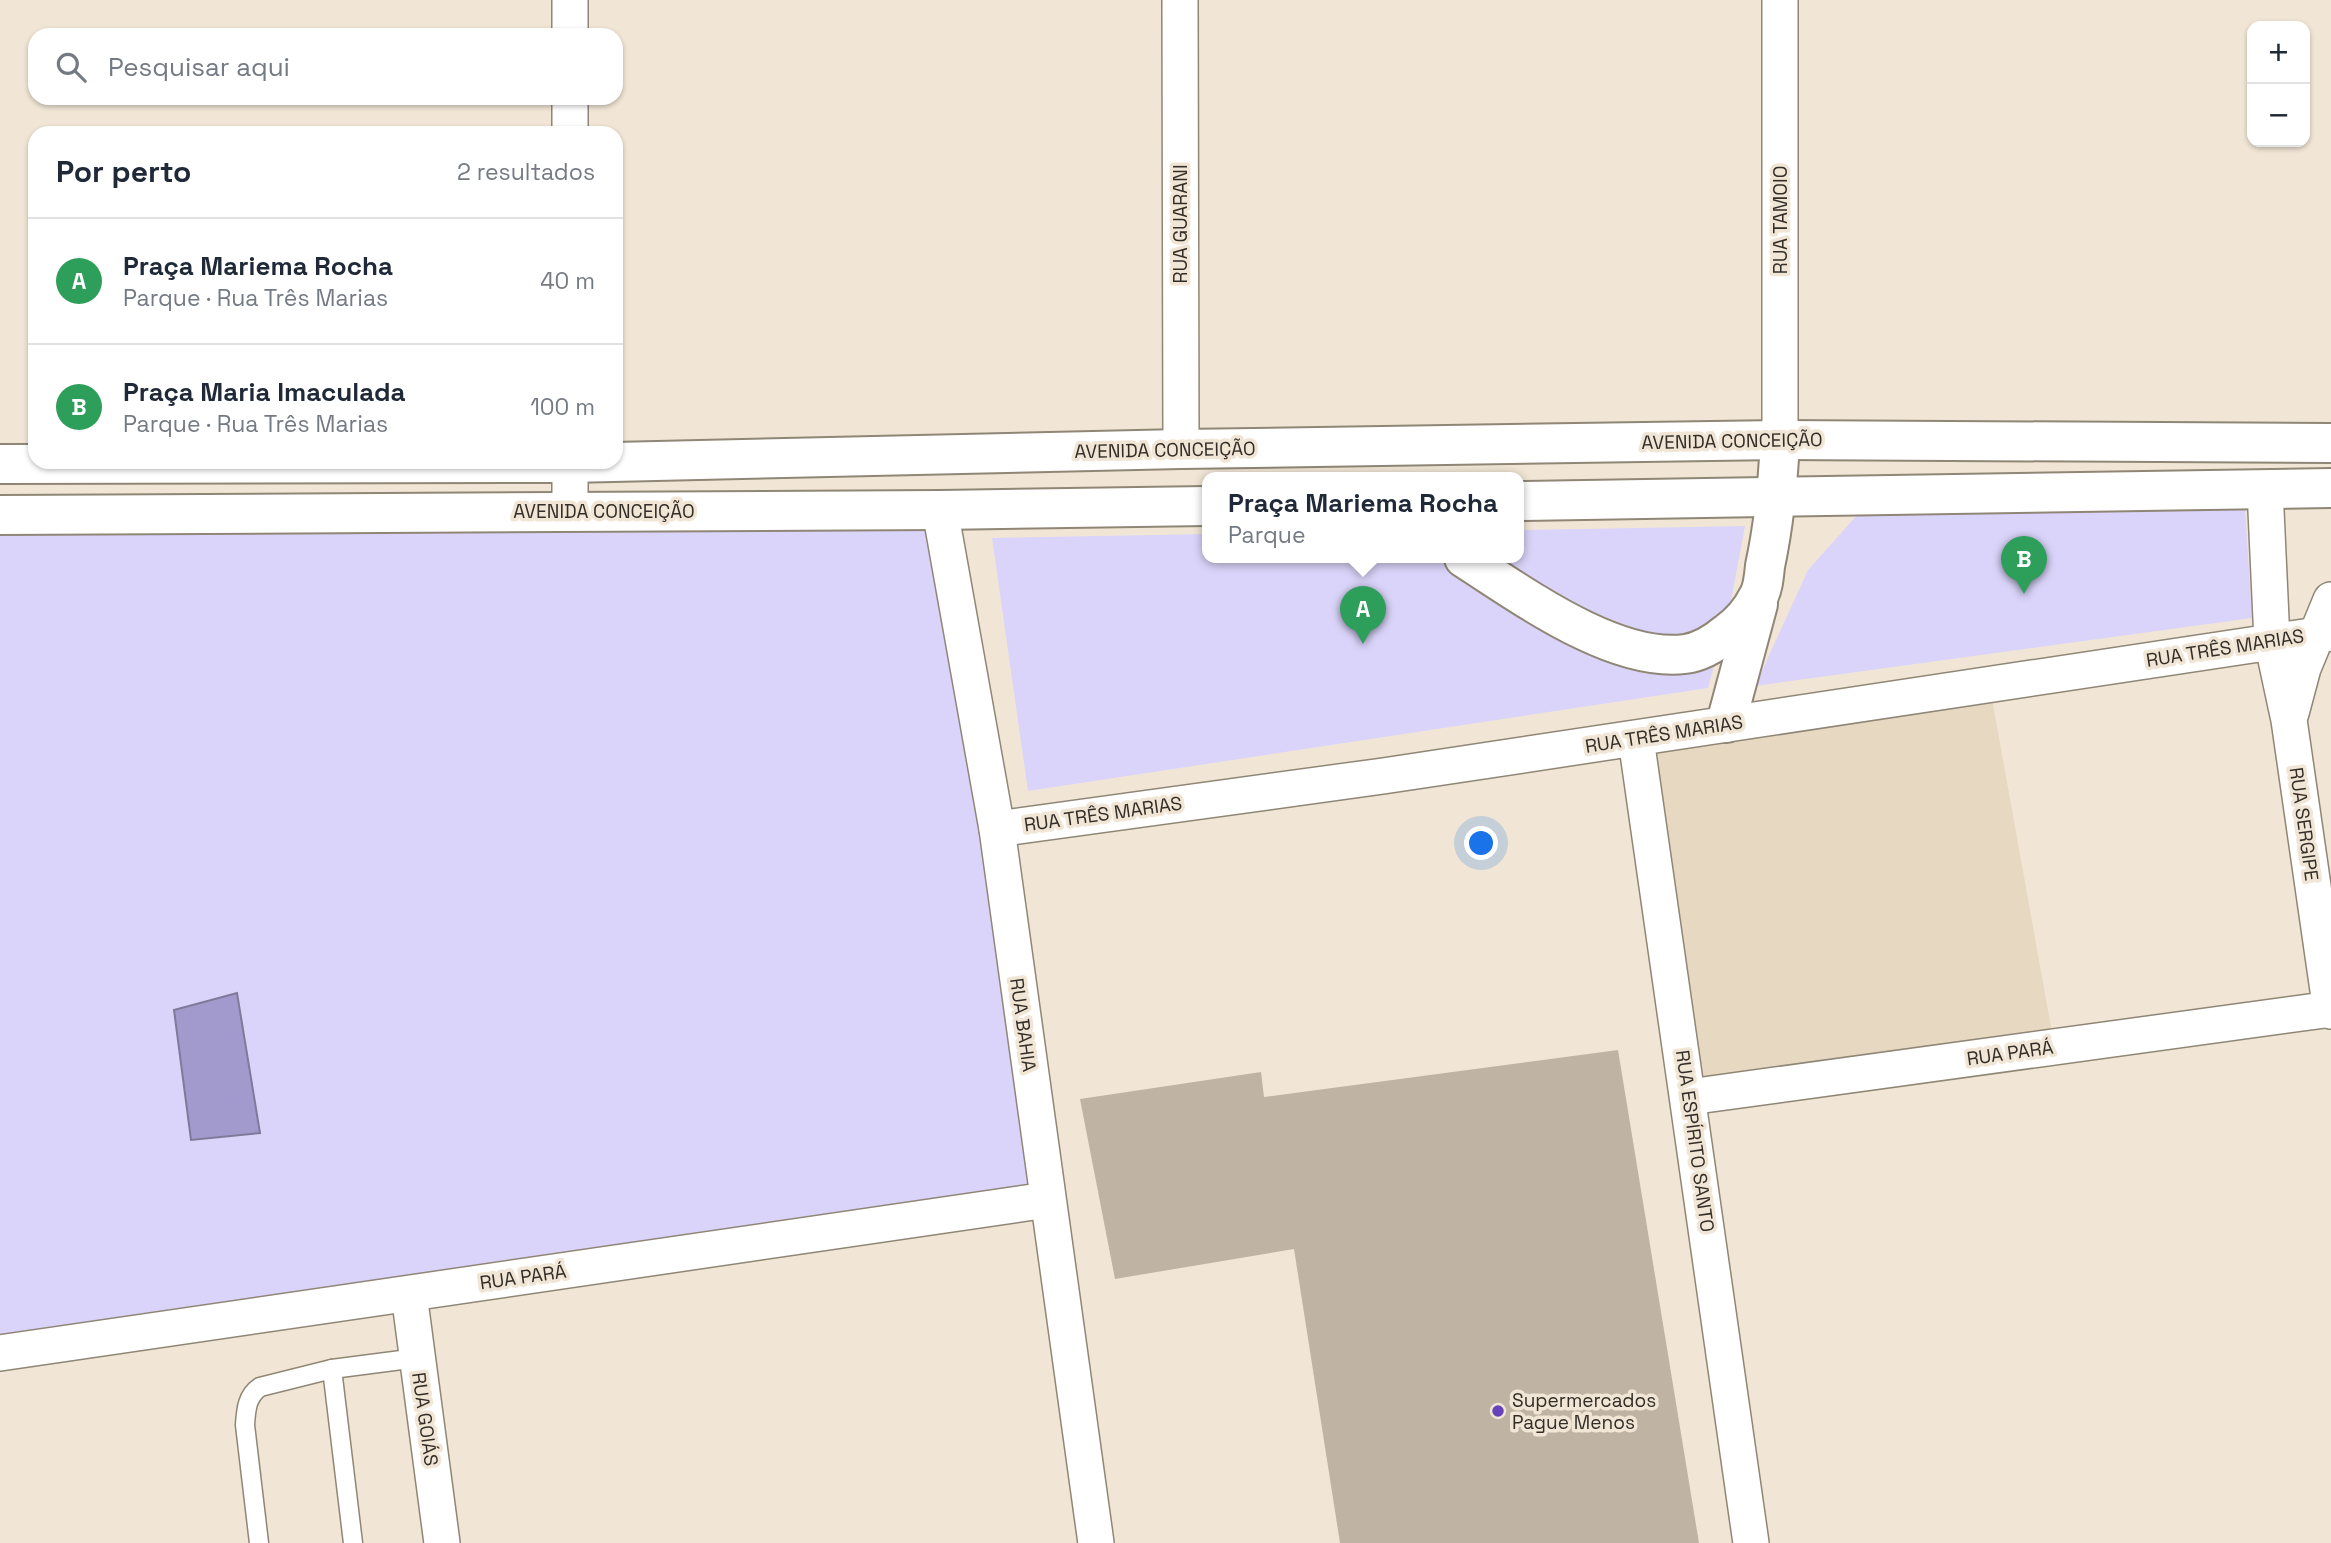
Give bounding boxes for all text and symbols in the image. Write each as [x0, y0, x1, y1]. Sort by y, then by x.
map controls [2247, 21, 2310, 147]
button: + [2247, 21, 2310, 84]
search box [28, 28, 623, 105]
icon: search [52, 48, 90, 86]
text: Pesquisar aqui [108, 50, 290, 84]
button: − [2247, 84, 2310, 147]
text: Por perto [56, 152, 191, 191]
text: 2 resultados [457, 157, 595, 187]
street label: RUA GUARANI [1168, 164, 1193, 284]
street label: RUA TAMOIO [1768, 166, 1793, 274]
text: Praça Mariema Rocha [123, 249, 393, 283]
text: A [72, 266, 86, 296]
text: 40 m [540, 266, 595, 296]
text: Parque · Rua Três Marias [123, 283, 388, 313]
text: Praça Maria Imaculada [123, 375, 406, 409]
text: B [71, 392, 87, 422]
text: 100 m [530, 392, 595, 422]
text: Parque · Rua Três Marias [123, 409, 388, 439]
street label: AVENIDA CONCEIÇÃO [1641, 427, 1823, 455]
street label: AVENIDA CONCEIÇÃO [1074, 436, 1256, 464]
popup [1202, 472, 1524, 563]
text: Praça Mariema Rocha [1228, 486, 1498, 520]
street label: AVENIDA CONCEIÇÃO [513, 499, 695, 524]
text: Parque [1228, 520, 1306, 550]
pin: B [2001, 536, 2047, 594]
pin: A [1340, 586, 1386, 644]
street label: RUA TRÊS MARIAS [2144, 623, 2306, 673]
street label: RUA TRÊS MARIAS [1583, 709, 1745, 759]
street label: RUA SERGIPE [2284, 766, 2324, 882]
street label: RUA TRÊS MARIAS [1022, 791, 1184, 837]
your location [1464, 826, 1498, 860]
street label: RUA BAHIA [1004, 976, 1042, 1074]
street label: RUA PARÁ [1965, 1035, 2055, 1071]
street label: RUA ESPÍRITO SANTO [1670, 1048, 1720, 1234]
street label: RUA PARÁ [478, 1259, 568, 1295]
street label: RUA GOIÁS [406, 1371, 444, 1467]
place label: Supermercados Pague Menos [1512, 1388, 1656, 1435]
marker: Supermercados Pague Menos [1490, 1403, 1506, 1419]

